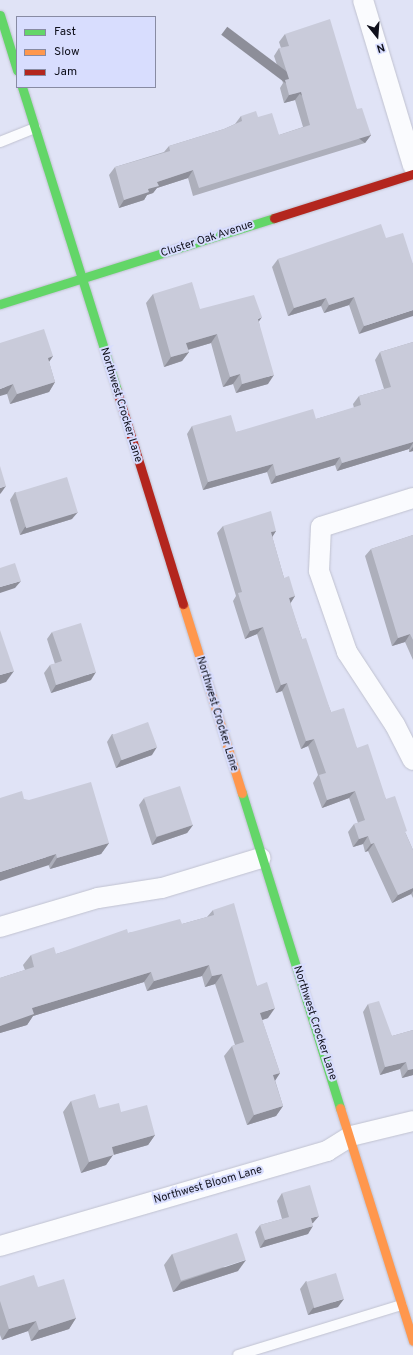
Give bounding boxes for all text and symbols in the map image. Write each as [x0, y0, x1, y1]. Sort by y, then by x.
legend [16, 16, 156, 88]
north arrow [357, 16, 397, 56]
text: Fast [54, 24, 76, 40]
text: N [375, 40, 386, 55]
text: Slow [54, 44, 80, 60]
text: Jam [54, 64, 77, 80]
street label: Cluster Oak Avenue [159, 218, 255, 260]
street label: Northwest Crocker Lane [97, 346, 145, 464]
street label: Northwest Crocker Lane [193, 655, 241, 773]
street label: Northwest Crocker Lane [290, 964, 340, 1082]
street label: Northwest Bloom Lane [152, 1163, 264, 1207]

